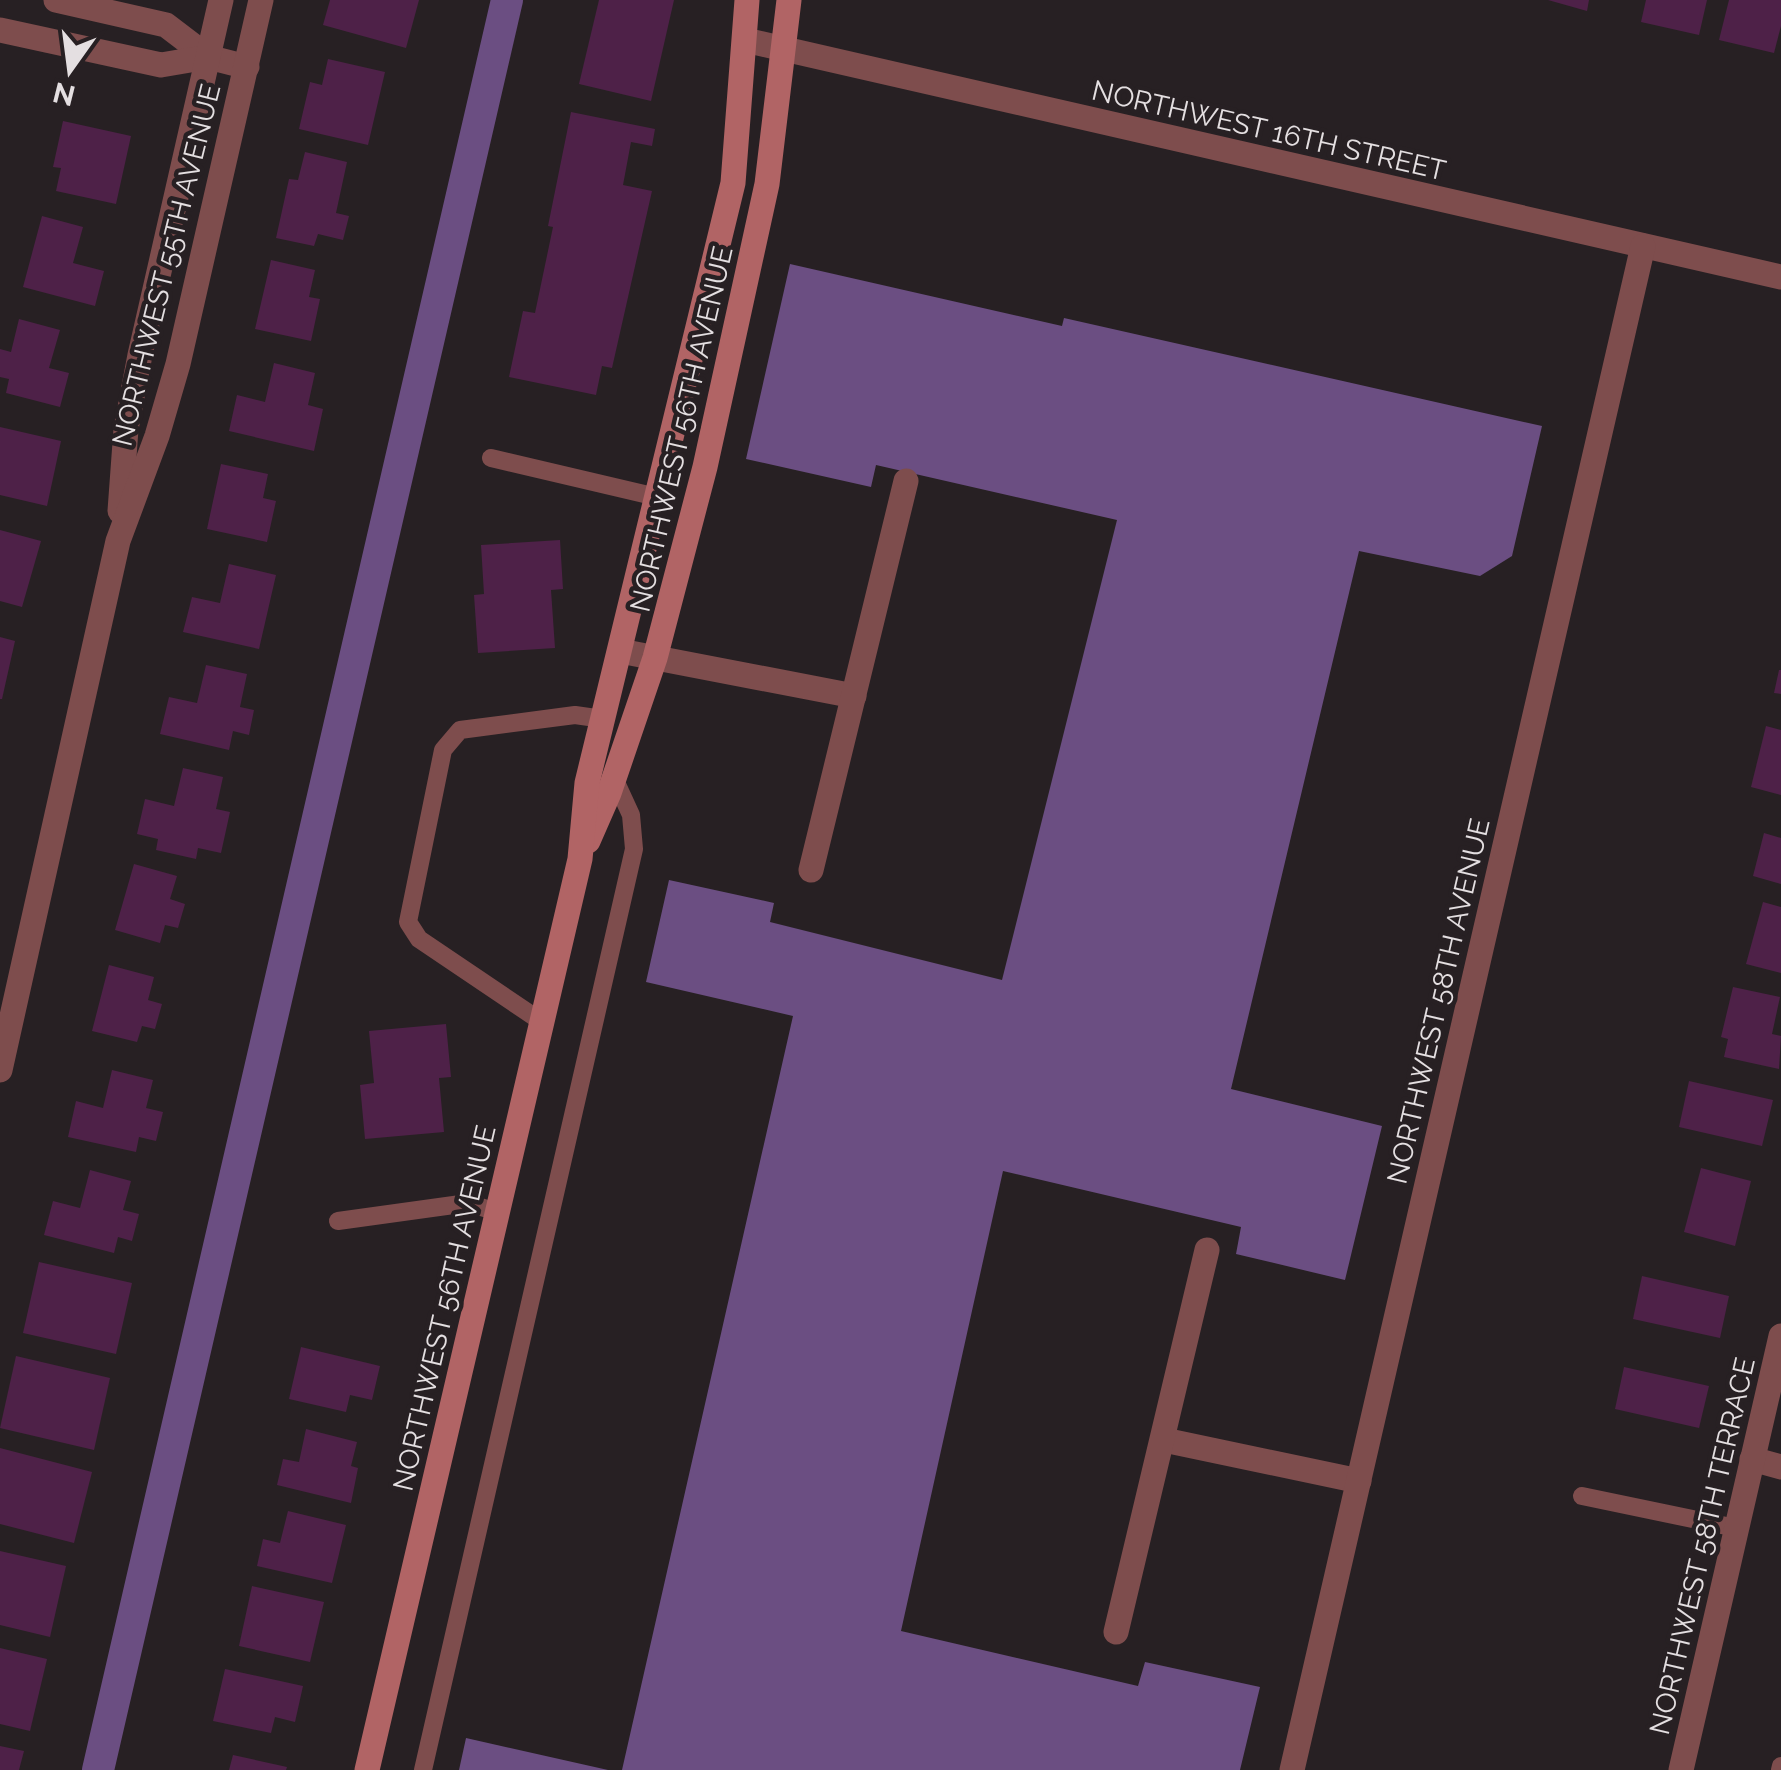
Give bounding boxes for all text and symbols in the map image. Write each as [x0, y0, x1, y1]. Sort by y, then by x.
north arrow [20, 20, 120, 120]
street label: NORTHWEST 16TH STREET [1089, 74, 1449, 187]
text: N [50, 75, 78, 112]
street label: NORTHWEST 55TH AVENUE [105, 81, 227, 450]
street label: NORTHWEST 56TH AVENUE [623, 243, 740, 615]
street label: NORTHWEST 58TH AVENUE [1380, 815, 1497, 1187]
street label: NORTHWEST 56TH AVENUE [386, 1122, 503, 1494]
street label: NORTHWEST 58TH TERRACE [1643, 1354, 1762, 1738]

